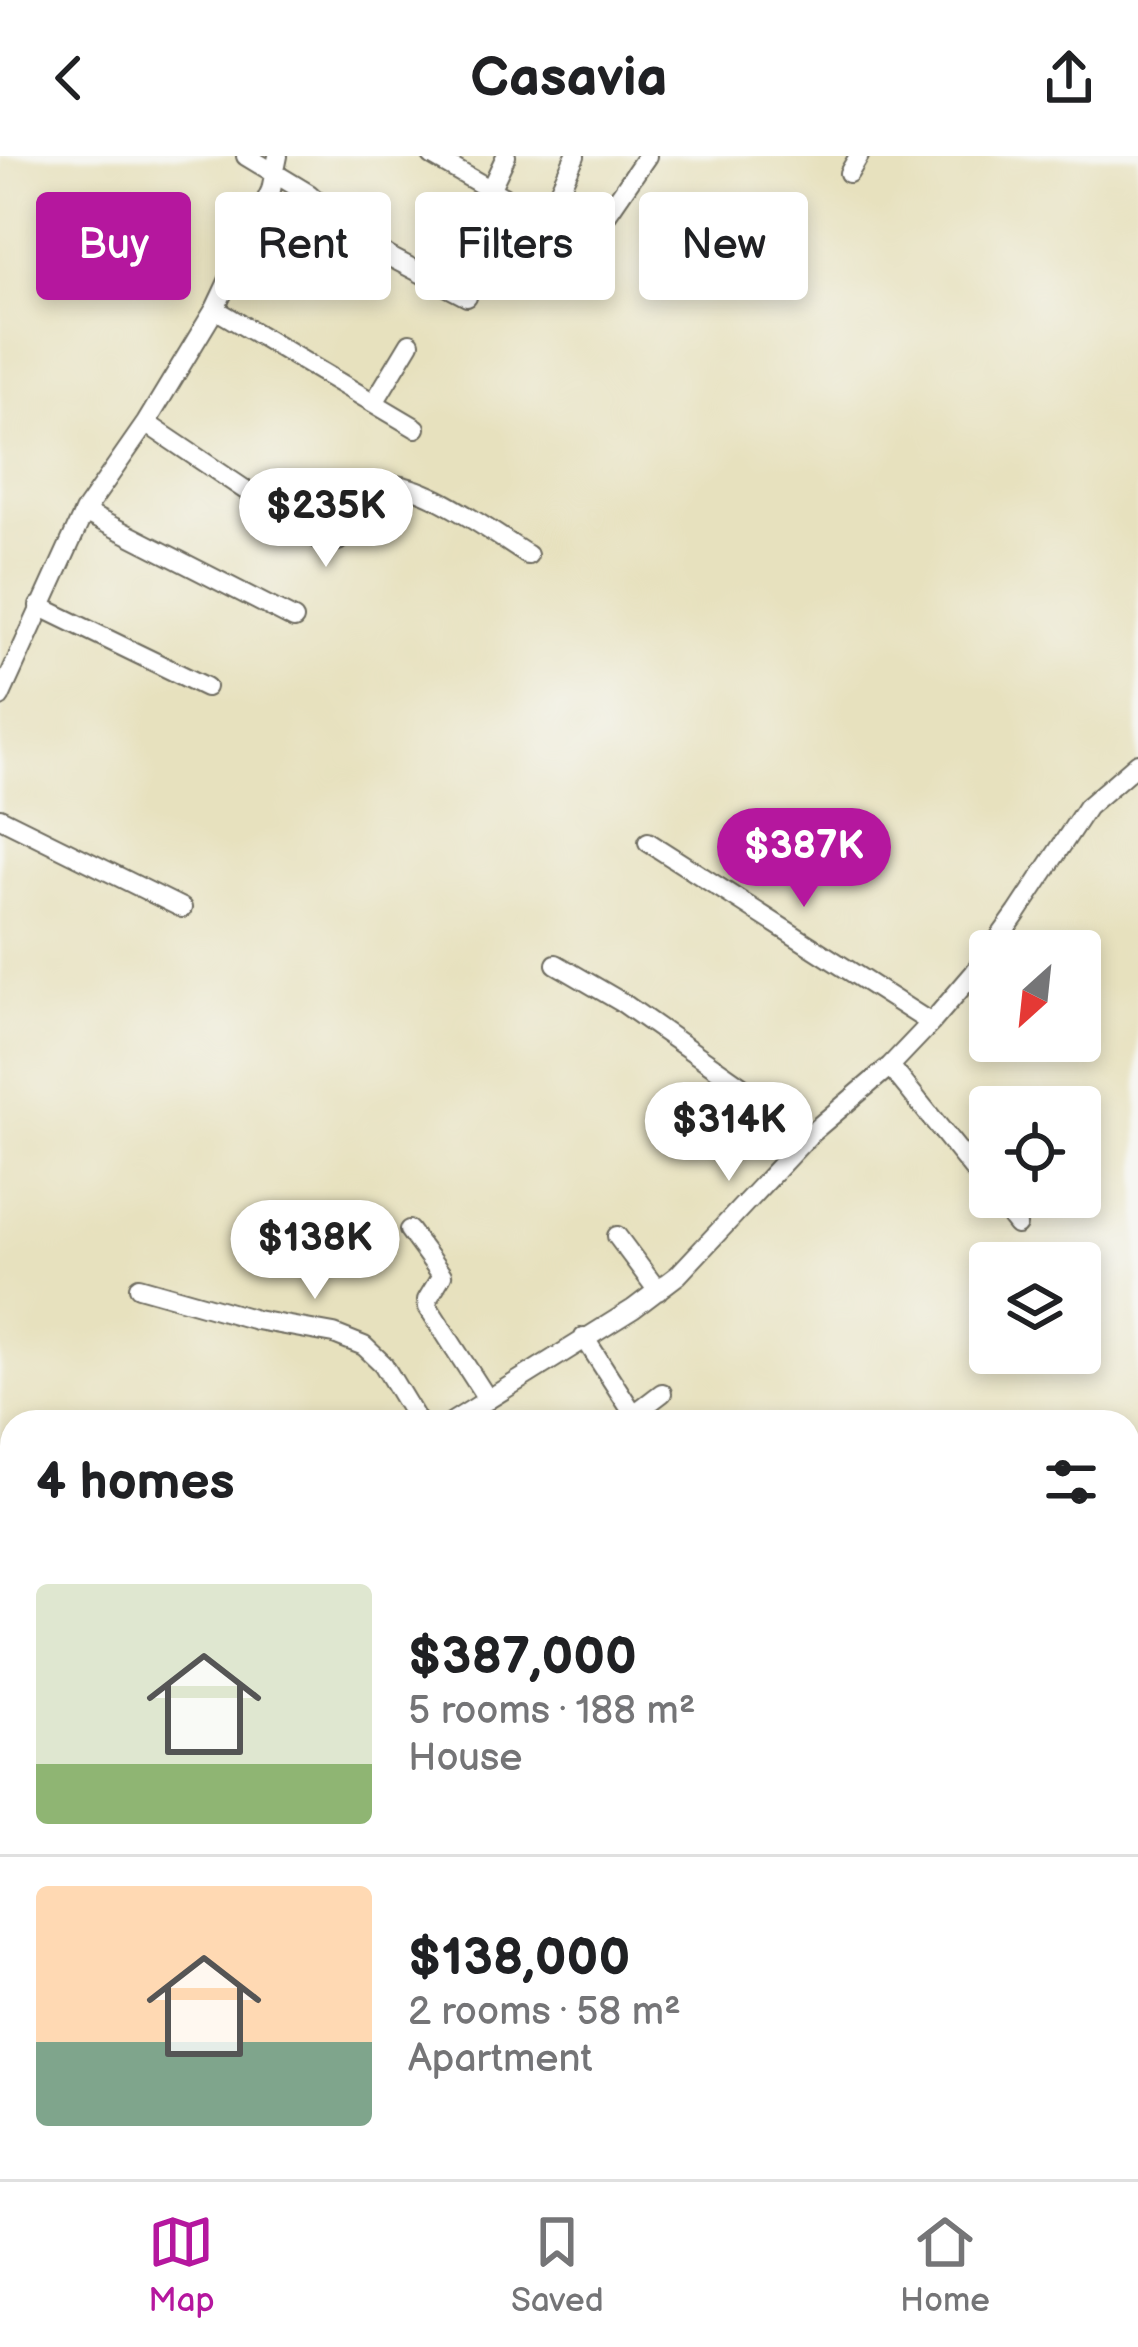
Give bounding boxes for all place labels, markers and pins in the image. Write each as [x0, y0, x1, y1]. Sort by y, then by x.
pin: $235K [242, 468, 410, 570]
pin: $387K [720, 808, 888, 910]
pin: $314K [645, 1082, 813, 1184]
pin: $138K [231, 1200, 399, 1302]

